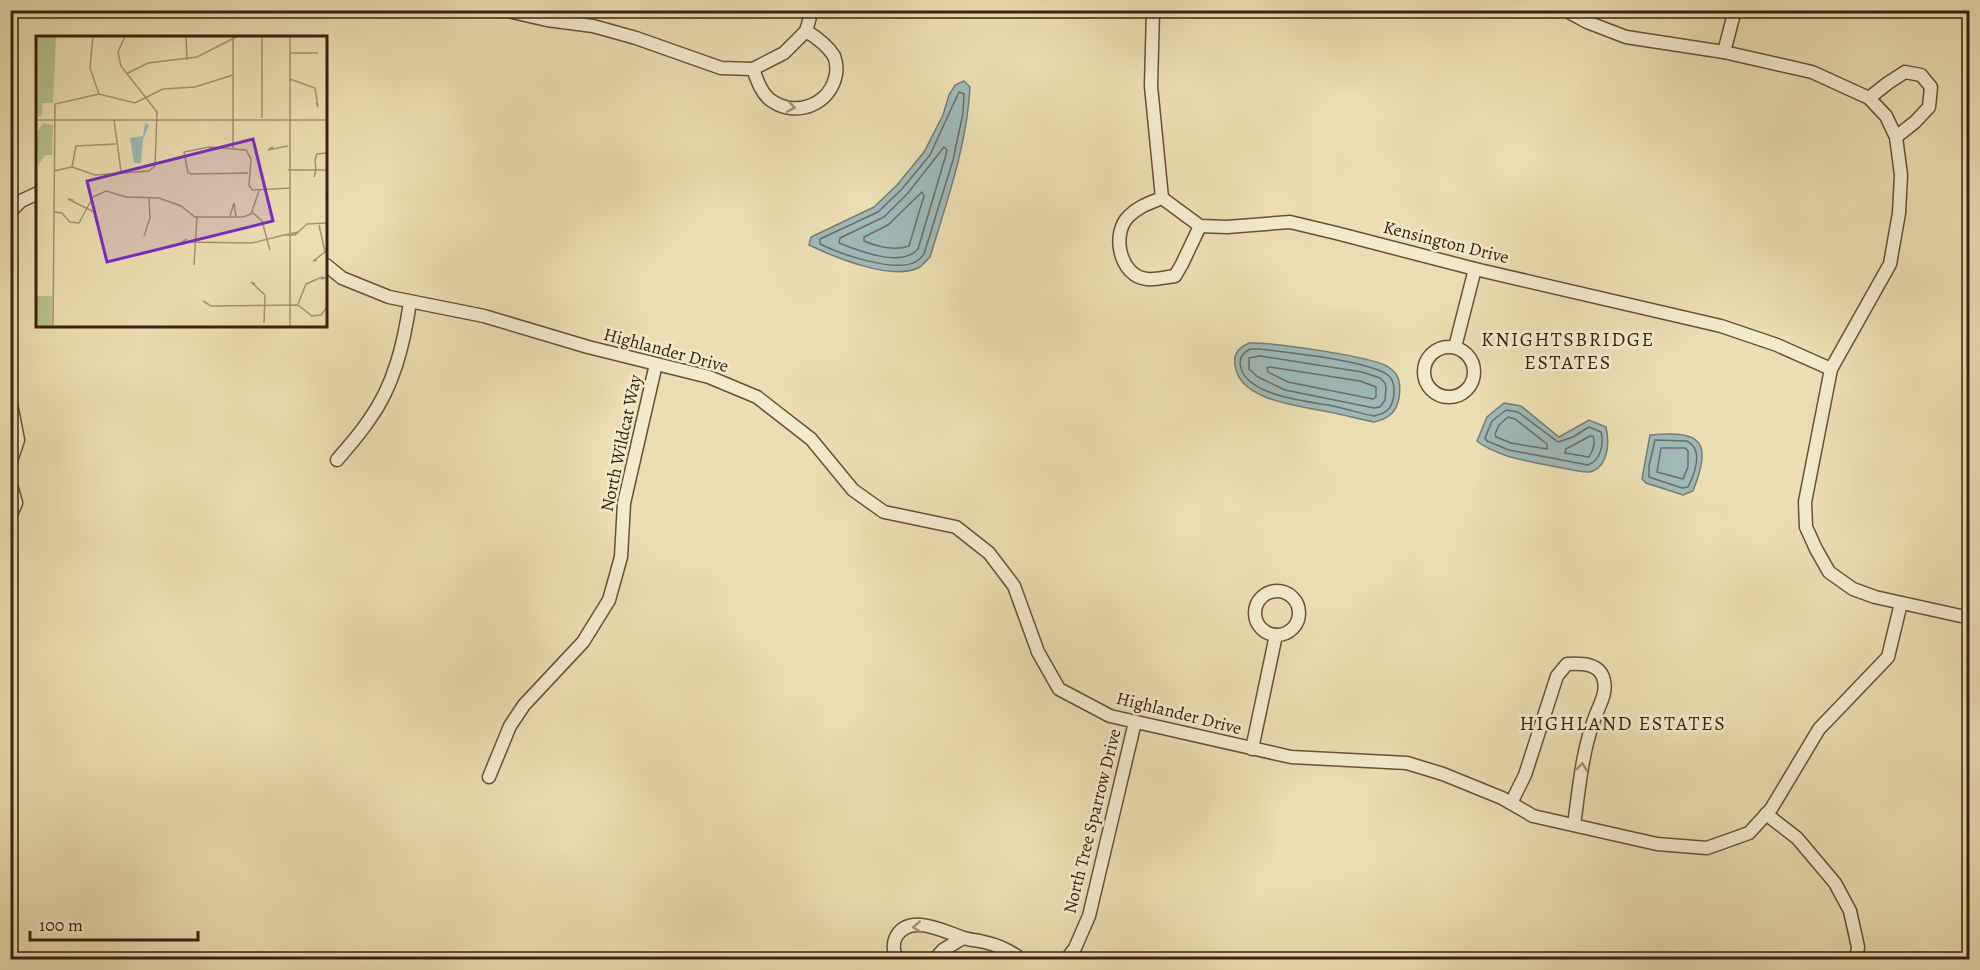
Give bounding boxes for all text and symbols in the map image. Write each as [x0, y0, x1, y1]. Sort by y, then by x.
inset map [36, 36, 327, 327]
one-way arrow [786, 100, 796, 113]
street label: Kensington Drive [1381, 215, 1511, 269]
street label: Highlander Drive [601, 322, 731, 378]
district label: KNIGHTSBRIDGE ESTATES [1481, 326, 1655, 376]
street label: North Wildcat Way [595, 371, 647, 514]
street label: Highlander Drive [1114, 686, 1244, 740]
district label: HIGHLAND ESTATES [1520, 710, 1726, 737]
street label: North Tree Sparrow Drive [1057, 726, 1127, 916]
one-way arrow [1576, 763, 1588, 772]
scale bar [30, 904, 198, 942]
text: 100 m [39, 913, 83, 937]
one-way arrow [912, 921, 921, 934]

